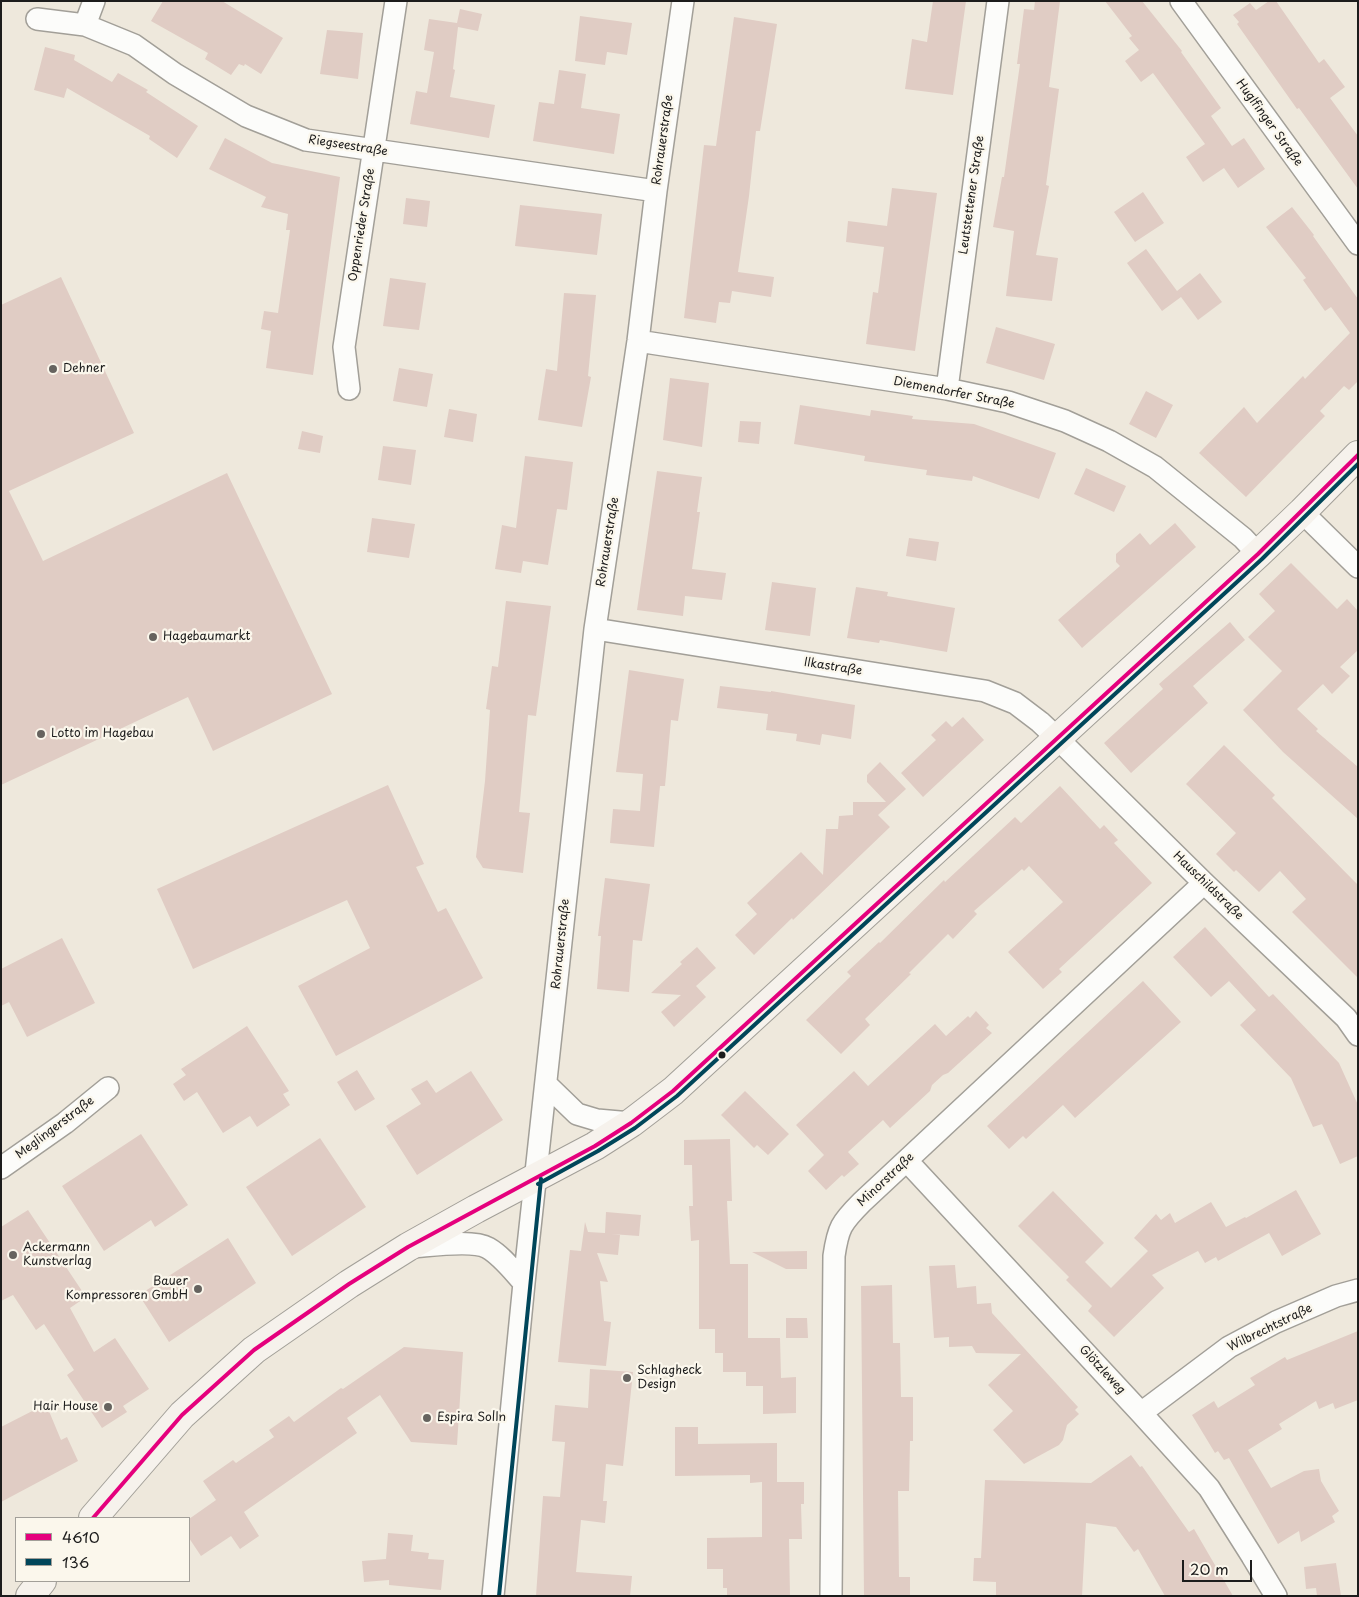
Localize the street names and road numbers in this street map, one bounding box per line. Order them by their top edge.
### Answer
street label: Huglfinger Straße [1233,77,1305,169]
street label: Rohrauerstraße [650,94,676,186]
street label: Riegseestraße [307,133,389,159]
street label: Leutstettener Straße [957,135,987,255]
street label: Oppenrieder Straße [346,167,378,283]
street label: Diemendorfer Straße [892,374,1016,412]
street label: Rohrauerstraße [594,496,622,588]
street label: Ilkastraße [803,655,863,679]
street label: Hauschildstraße [1170,849,1246,923]
street label: Rohrauerstraße [549,898,573,990]
street label: Meglingerstraße [13,1094,97,1162]
street label: Minorstraße [855,1150,917,1210]
street label: Wilbrechtstraße [1225,1301,1315,1355]
street label: Glötzleweg [1076,1343,1128,1397]

